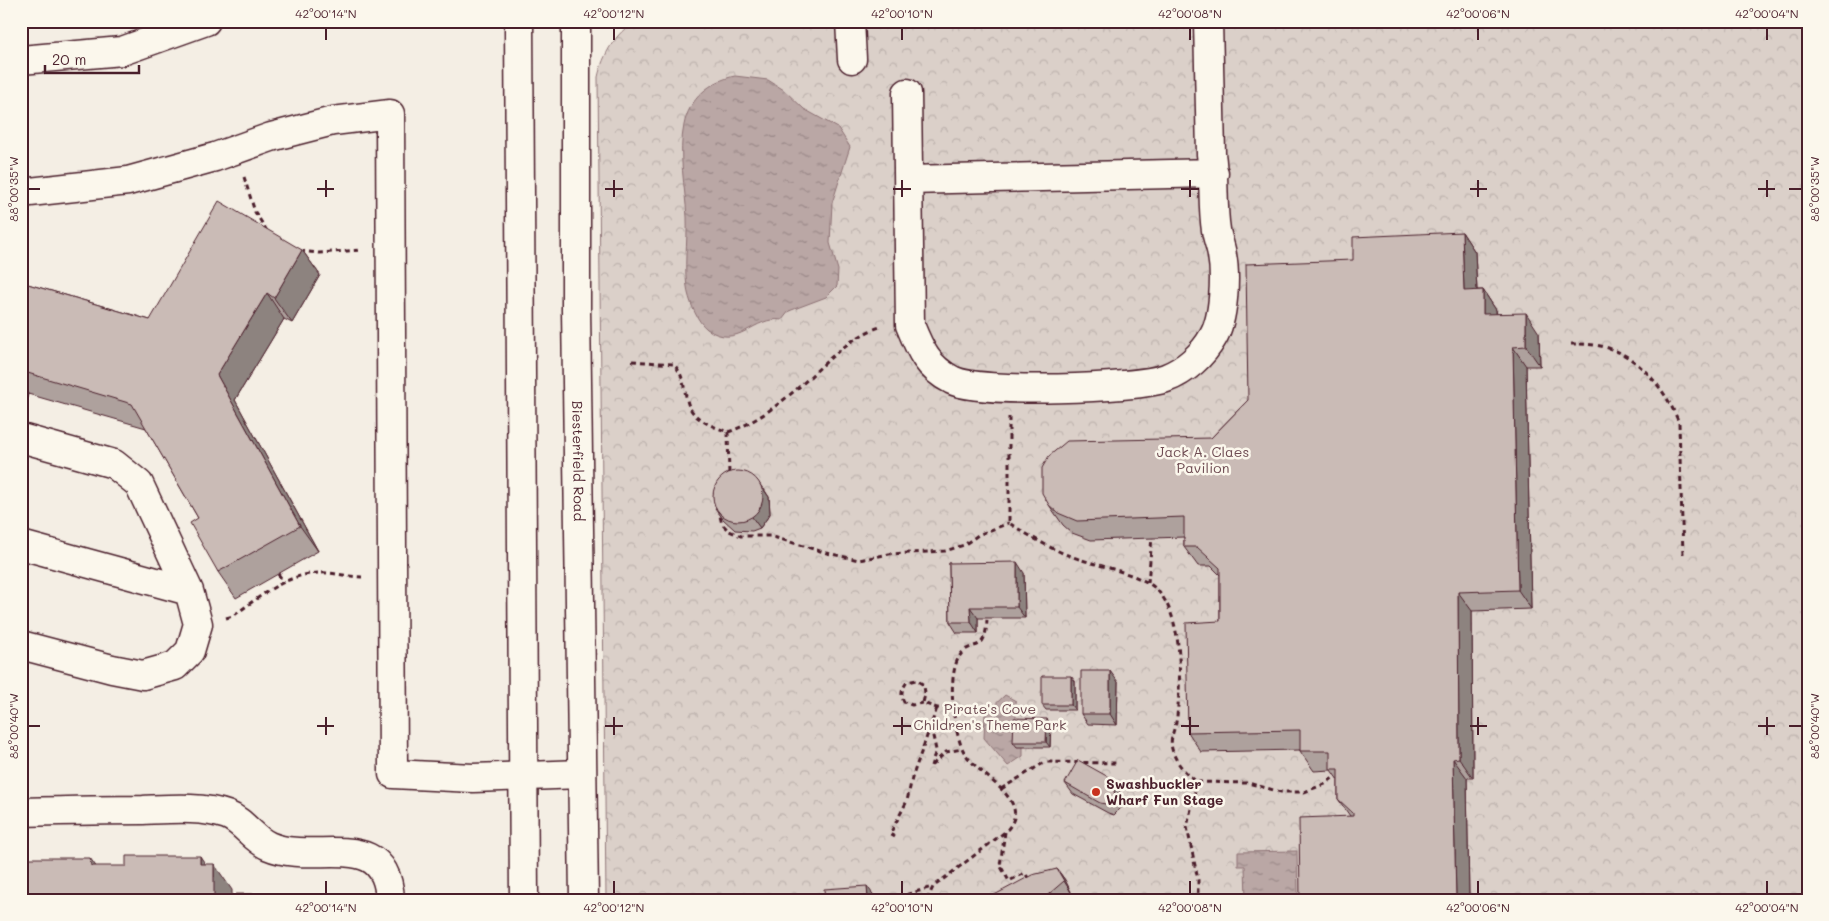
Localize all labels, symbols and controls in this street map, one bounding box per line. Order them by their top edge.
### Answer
text: 42°00'14"N [295,5,357,21]
text: 42°00'12"N [584,5,644,21]
text: 42°00'10"N [871,5,933,21]
text: 42°00'08"N [1158,5,1222,21]
text: 42°00'06"N [1446,5,1510,21]
text: 42°00'04"N [1735,5,1799,21]
scale bar [45,42,139,74]
text: 20 m [52,49,86,69]
text: 88°00'35"W [5,156,21,222]
text: 88°00'35"W [1806,156,1822,222]
street label: Biesterfield Road [568,401,589,522]
park label: Jack A. Claes Pavilion [1157,442,1249,477]
text: 88°00'40"W [5,693,21,759]
text: 88°00'40"W [1806,693,1822,759]
park label: Pirate's Cove Children's Theme Park [914,699,1066,734]
place label: Swashbuckler Wharf Fun Stage [1106,774,1223,809]
marker: Swashbuckler Wharf Fun Stage [1090,786,1102,798]
text: 42°00'14"N [295,899,357,915]
text: 42°00'12"N [584,899,644,915]
text: 42°00'10"N [871,899,933,915]
text: 42°00'08"N [1158,899,1222,915]
text: 42°00'06"N [1446,899,1510,915]
text: 42°00'04"N [1735,899,1799,915]

